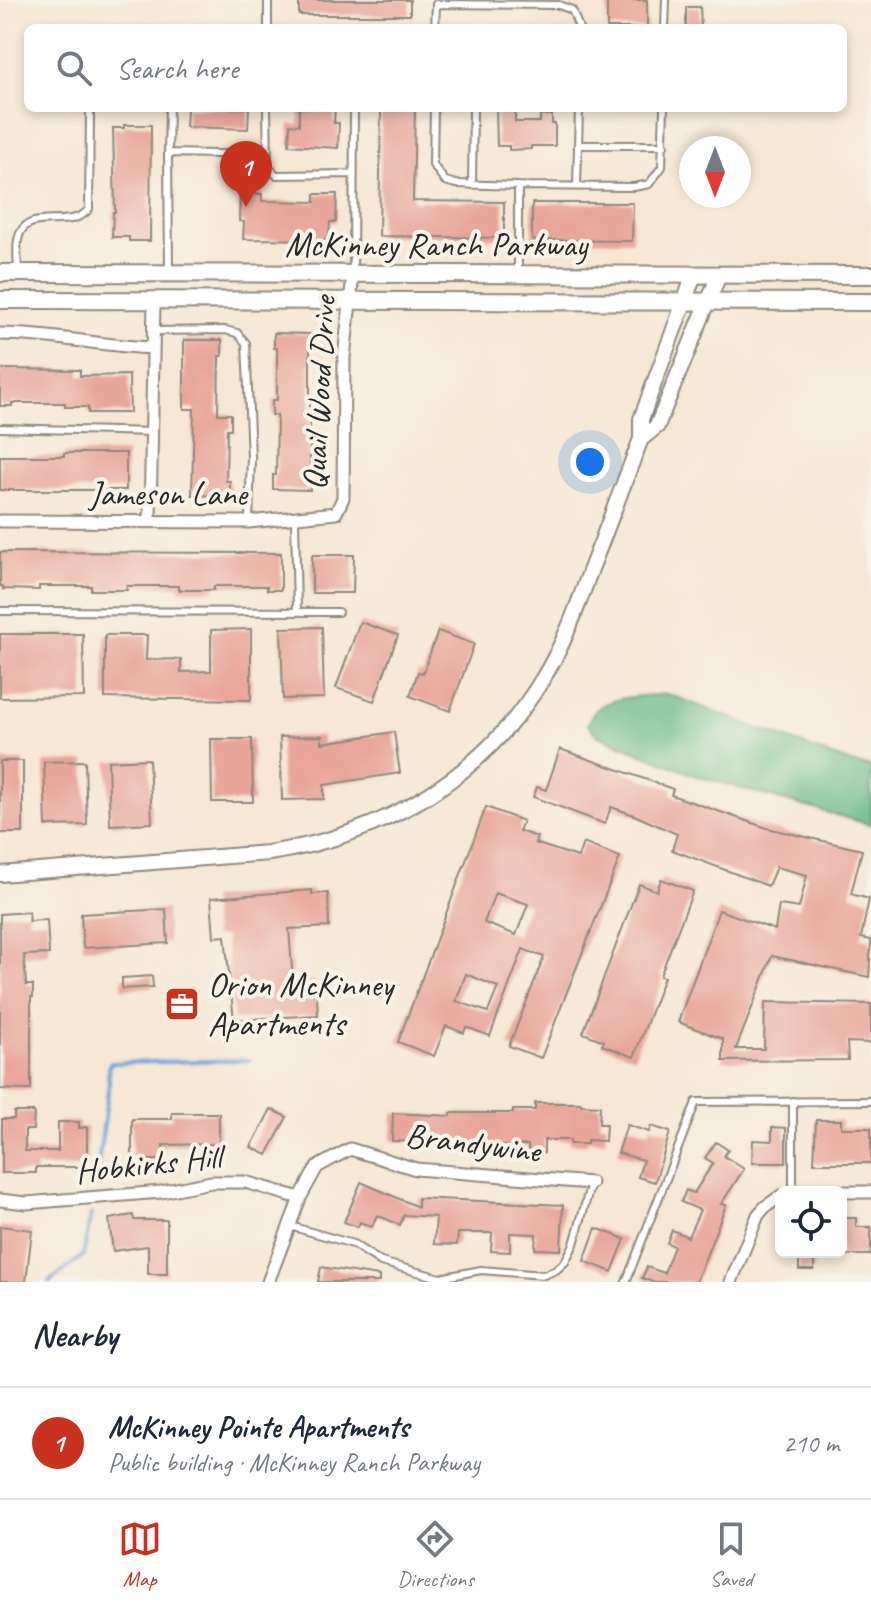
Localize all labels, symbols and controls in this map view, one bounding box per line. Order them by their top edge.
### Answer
search box [24,24,847,112]
icon: search [52,46,96,90]
text: Search here [116,49,238,87]
north arrow [679,136,751,208]
pin: 1 [220,141,272,207]
street label: McKinney Ranch Parkway [285,223,589,266]
street label: Quail Wood Drive [292,292,345,491]
your location [570,442,610,482]
street label: Jameson Lane [87,472,249,515]
place label: Orion McKinney Apartments [208,963,396,1045]
office icon: Orion McKinney Apartments [163,985,201,1023]
street label: Brandywine [403,1113,545,1172]
street label: Hobkirks Hill [73,1134,229,1193]
map controls [775,1186,847,1258]
button: locate [775,1186,847,1258]
text: Nearby [32,1313,118,1356]
text: McKinney Pointe Apartments [108,1408,409,1446]
text: 1 [52,1427,64,1460]
text: 210 m [783,1427,839,1460]
text: Public building · McKinney Ranch Parkway [108,1446,480,1479]
tab: Map [118,1517,162,1593]
tab: Directions [397,1517,474,1593]
tab: Saved [709,1517,753,1593]

